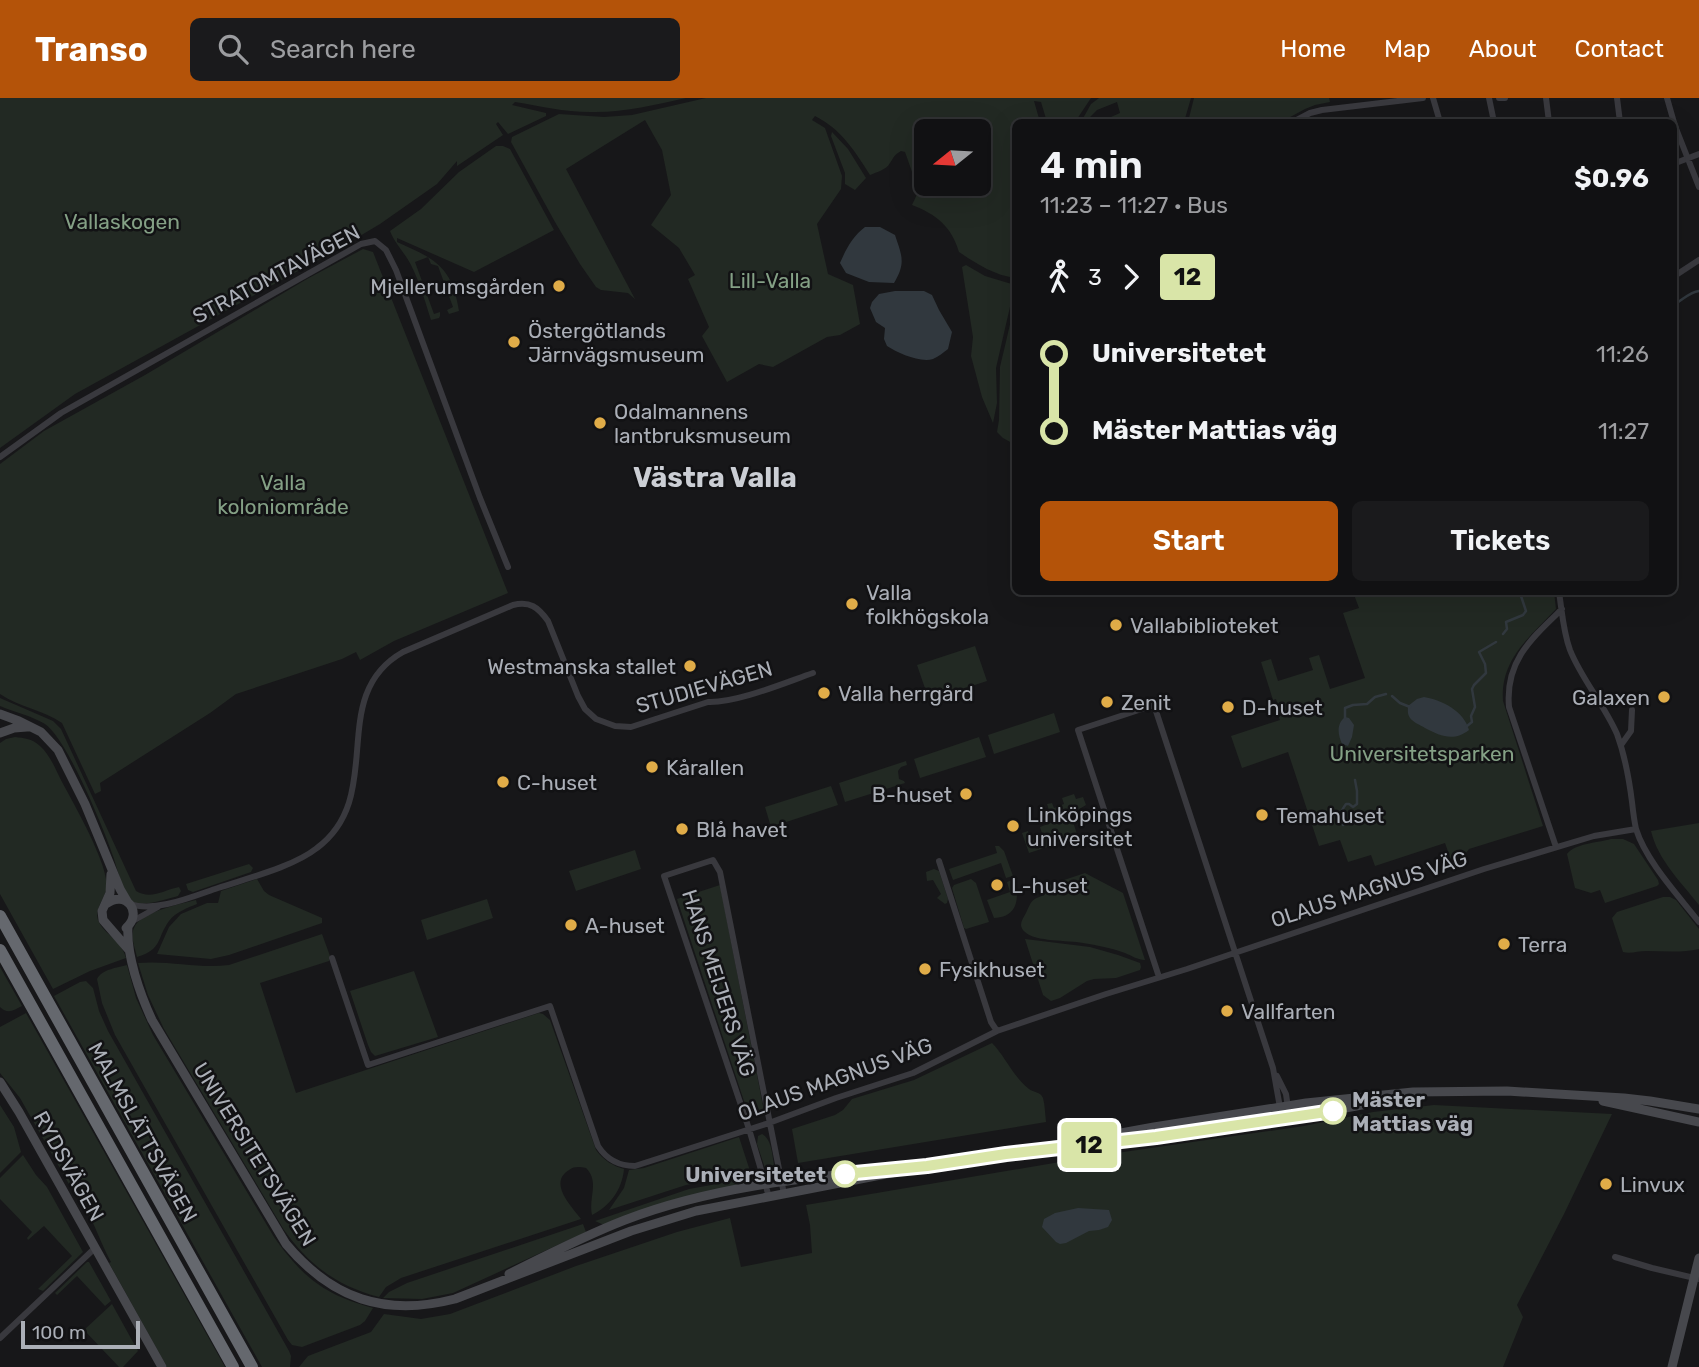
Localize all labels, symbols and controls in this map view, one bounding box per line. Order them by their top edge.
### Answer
search box [190,18,680,81]
text: Transo [35,30,148,69]
icon: search [214,30,252,68]
text: Search here [270,34,416,65]
text: Home [1280,35,1346,63]
text: Map [1384,35,1431,63]
text: About [1469,35,1537,63]
text: Contact [1575,35,1664,63]
north arrow [914,119,990,196]
map controls [914,119,991,196]
text: 4 min [1040,142,1143,188]
text: $0.96 [1574,163,1649,194]
text: 11:23 – 11:27 · Bus [1040,191,1228,219]
park label: Vallaskogen [64,209,180,234]
street label: STRATOMTAVÄGEN [188,219,364,329]
icon: walk [1040,258,1078,296]
icon: forward [1112,258,1150,296]
text: 3 [1088,263,1102,291]
text: 12 [1174,263,1201,291]
park label: Lill-Valla [729,268,811,293]
place label: Mjellerumsgården [370,274,545,299]
marker: Mjellerumsgården [551,278,567,294]
place label: Östergötlands Järnvägsmuseum [528,318,704,367]
marker: Östergötlands Järnvägsmuseum [506,334,522,350]
text: Universitetet [1092,338,1266,369]
text: 11:26 [1596,340,1649,368]
place label: Odalmannens lantbruksmuseum [614,399,791,448]
marker: Odalmannens lantbruksmuseum [592,415,608,431]
text: Mäster Mattias väg [1092,415,1337,446]
text: 11:27 [1598,417,1649,445]
district label: Västra Valla [633,461,797,494]
park label: Valla koloniområde [217,470,349,519]
button: Start [1040,501,1338,581]
button: Tickets [1352,501,1649,581]
place label: Valla folkhögskola [866,580,989,629]
marker: Valla folkhögskola [844,596,860,612]
place label: Vallabiblioteket [1130,613,1278,638]
marker: Vallabiblioteket [1108,617,1124,633]
place label: Westmanska stallet [487,654,676,679]
street label: STUDIEVÄGEN [633,656,775,718]
marker: Westmanska stallet [682,658,698,674]
place label: Valla herrgård [838,681,974,706]
marker: Valla herrgård [816,685,832,701]
place label: Galaxen [1572,685,1650,710]
marker: Galaxen [1656,689,1672,705]
place label: Zenit [1121,690,1171,715]
marker: Zenit [1099,694,1115,710]
place label: D-huset [1242,695,1323,720]
marker: D-huset [1220,699,1236,715]
park label: Universitetsparken [1329,741,1515,766]
place label: Kårallen [666,755,744,780]
marker: Kårallen [644,759,660,775]
place label: C-huset [517,770,597,795]
marker: C-huset [495,774,511,790]
place label: B-huset [872,782,952,807]
marker: B-huset [958,786,974,802]
place label: Linköpings universitet [1027,802,1133,851]
place label: Temahuset [1276,803,1384,828]
marker: Temahuset [1254,807,1270,823]
place label: Blå havet [696,817,787,842]
marker: Linköpings universitet [1005,818,1021,834]
marker: Blå havet [674,821,690,837]
street label: OLAUS MAGNUS VÄG [1268,845,1470,933]
place label: L-huset [1011,873,1088,898]
marker: L-huset [989,877,1005,893]
street label: HANS MEIJERS VÄG [677,886,761,1080]
place label: A-huset [585,913,665,938]
marker: A-huset [563,917,579,933]
place label: Terra [1518,932,1567,957]
marker: Terra [1496,936,1512,952]
place label: Fysikhuset [939,957,1045,982]
marker: Fysikhuset [917,961,933,977]
place label: Vallfarten [1241,999,1336,1024]
marker: Vallfarten [1219,1003,1235,1019]
street label: OLAUS MAGNUS VÄG [734,1032,936,1126]
street label: MALMSLÄTTSVÄGEN [83,1038,203,1226]
street label: UNIVERSITETSVÄGEN [188,1058,322,1250]
place label: Mäster Mattias väg [1352,1087,1473,1136]
marker: Mäster Mattias väg [1320,1098,1346,1124]
street label: RYDSVÄGEN [28,1107,110,1225]
line badge: 12 [1058,1122,1120,1168]
text: 12 [1075,1131,1103,1159]
marker: Universitetet [832,1161,858,1187]
place label: Universitetet [685,1162,826,1187]
place label: Linvux [1620,1172,1685,1197]
marker: Linvux [1598,1176,1614,1192]
scale bar [21,1318,140,1350]
text: 100 m [32,1321,86,1344]

